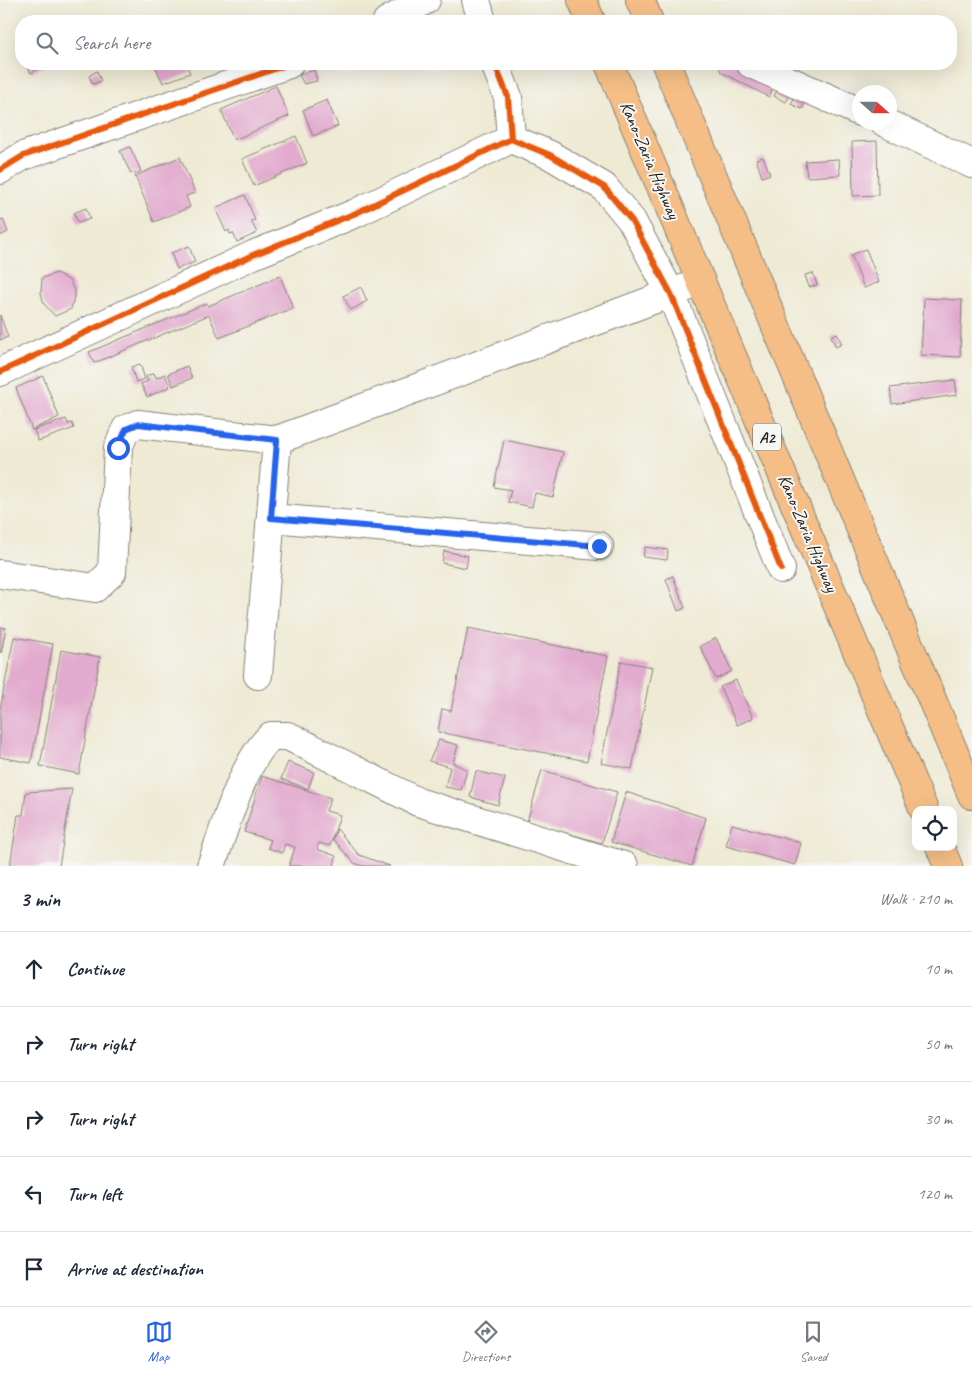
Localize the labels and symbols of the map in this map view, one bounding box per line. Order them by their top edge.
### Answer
north arrow [852,85,897,130]
street label: Kano-Zaria Highway [615,98,685,224]
road number: A2 [753,424,781,451]
route start [107,437,130,460]
street label: Kano-Zaria Highway [773,471,843,597]
route end [588,535,611,558]

